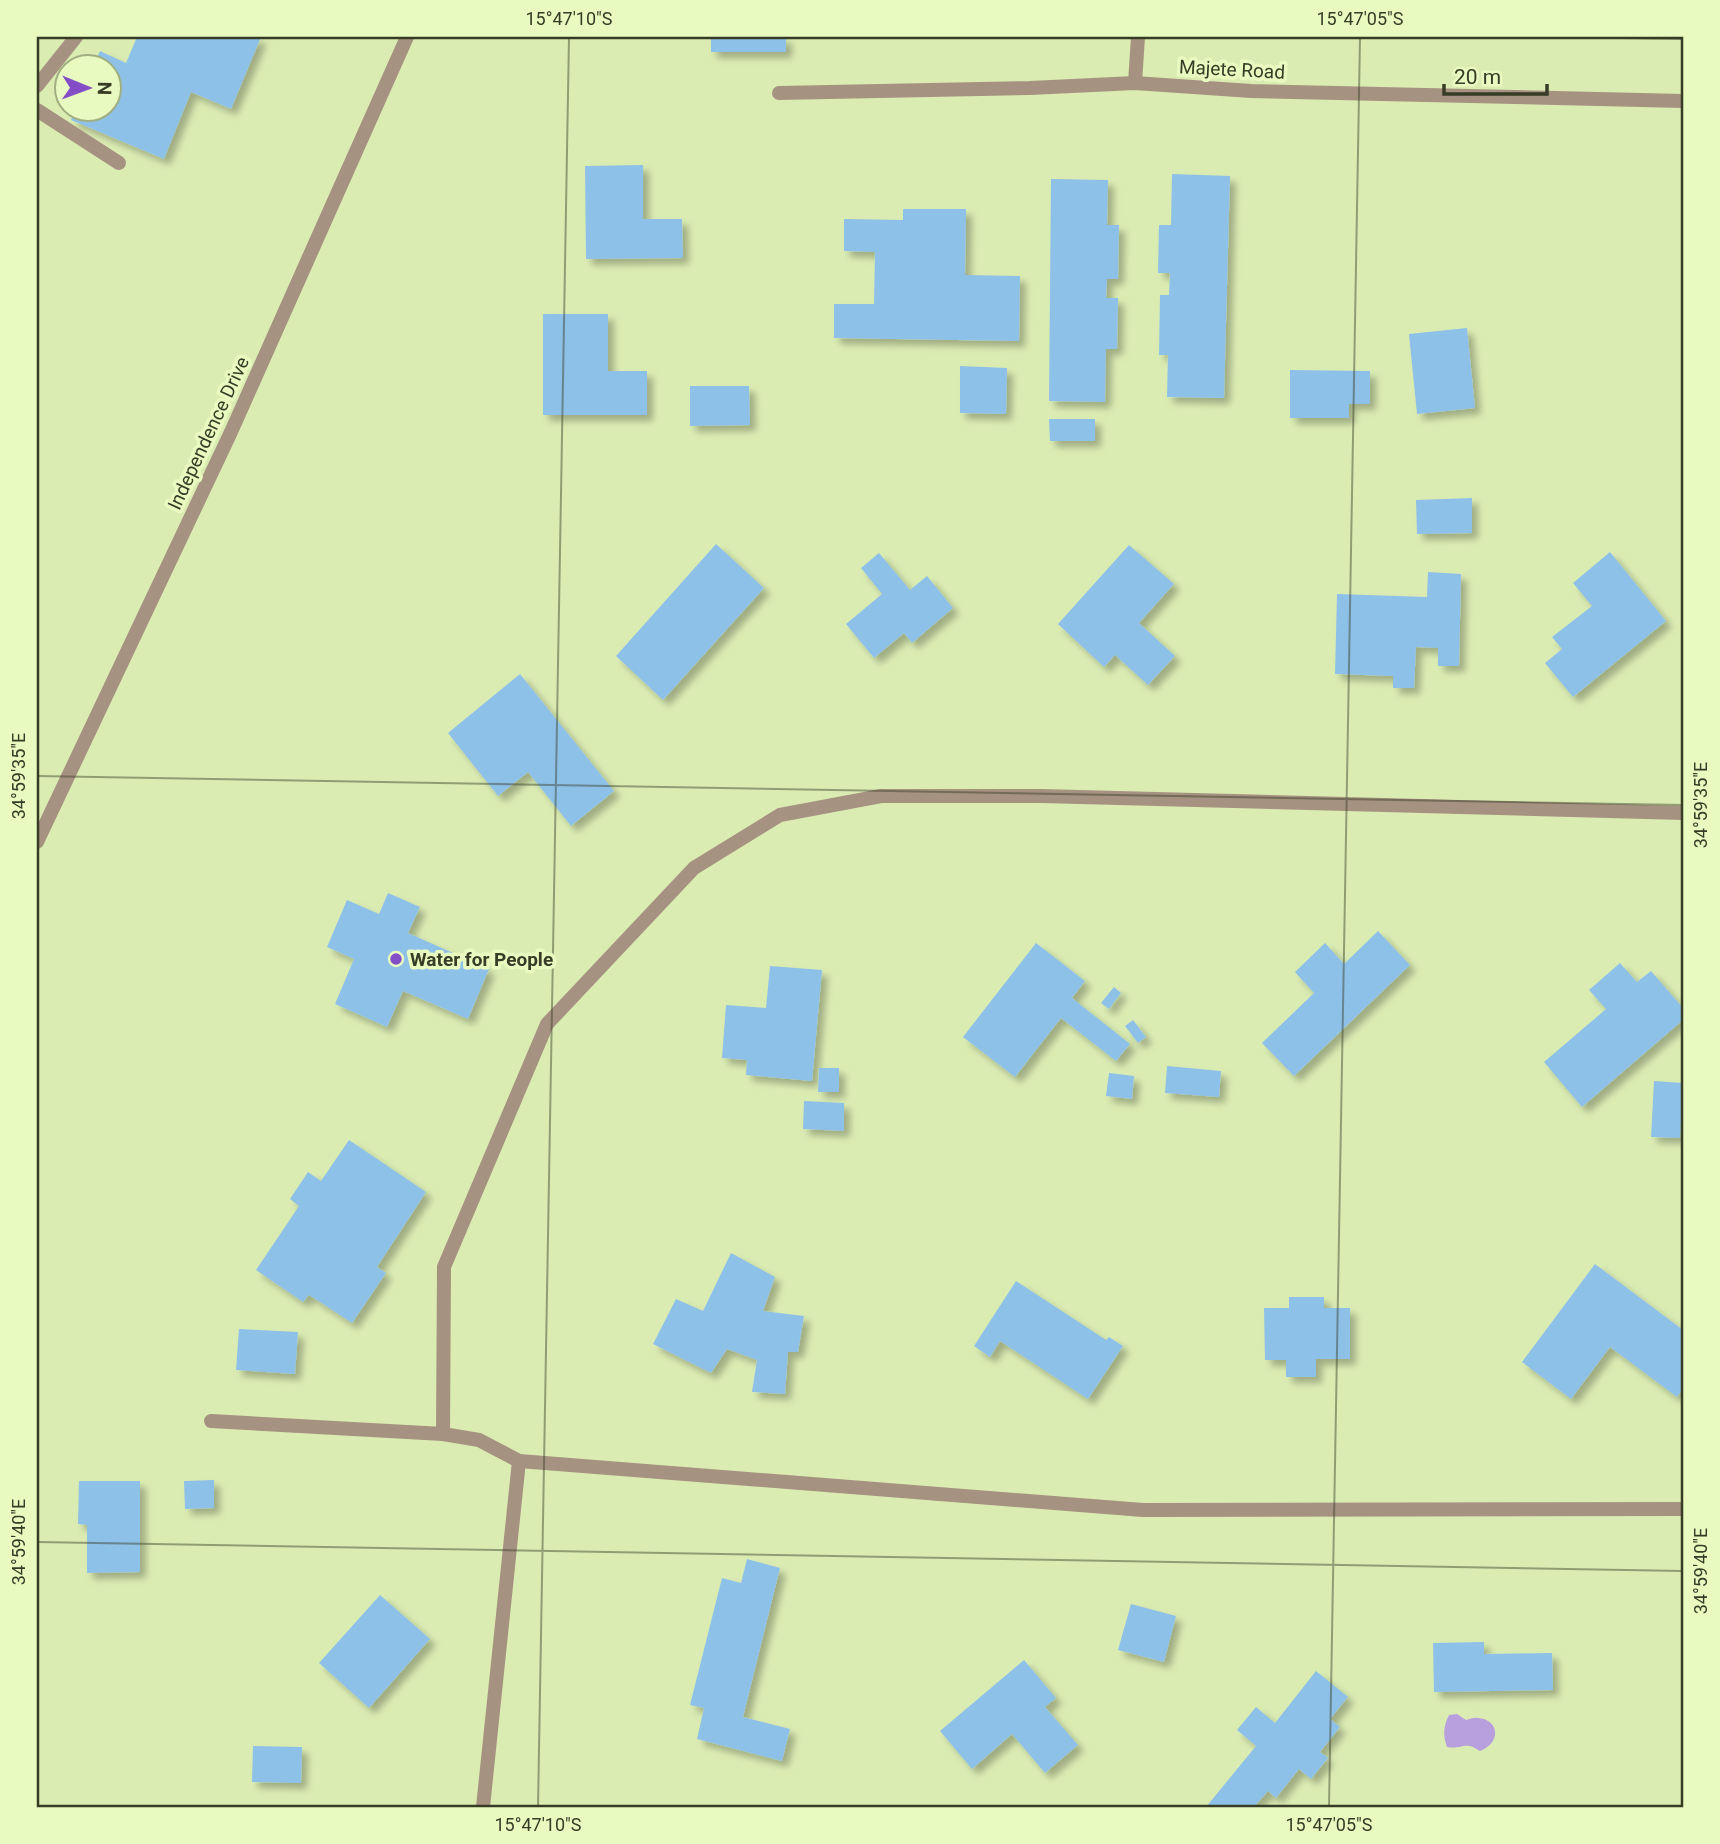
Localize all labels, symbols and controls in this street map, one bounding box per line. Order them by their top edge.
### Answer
text: 15°47'10"S [525,8,613,29]
text: 15°47'05"S [1316,8,1404,29]
north arrow [52,52,122,122]
scale bar [1444,52,1547,96]
street label: Majete Road [1178,55,1286,84]
text: 20 m [1454,65,1501,89]
text: N [93,81,116,95]
street label: Independence Drive [163,353,254,513]
text: 34°59'35"E [8,733,29,819]
text: 34°59'35"E [1690,762,1711,848]
place label: Water for People [410,948,553,971]
marker: Water for People [388,951,404,967]
text: 34°59'40"E [8,1499,29,1585]
text: 34°59'40"E [1690,1528,1711,1614]
text: 15°47'10"S [494,1814,582,1835]
text: 15°47'05"S [1285,1814,1373,1835]

